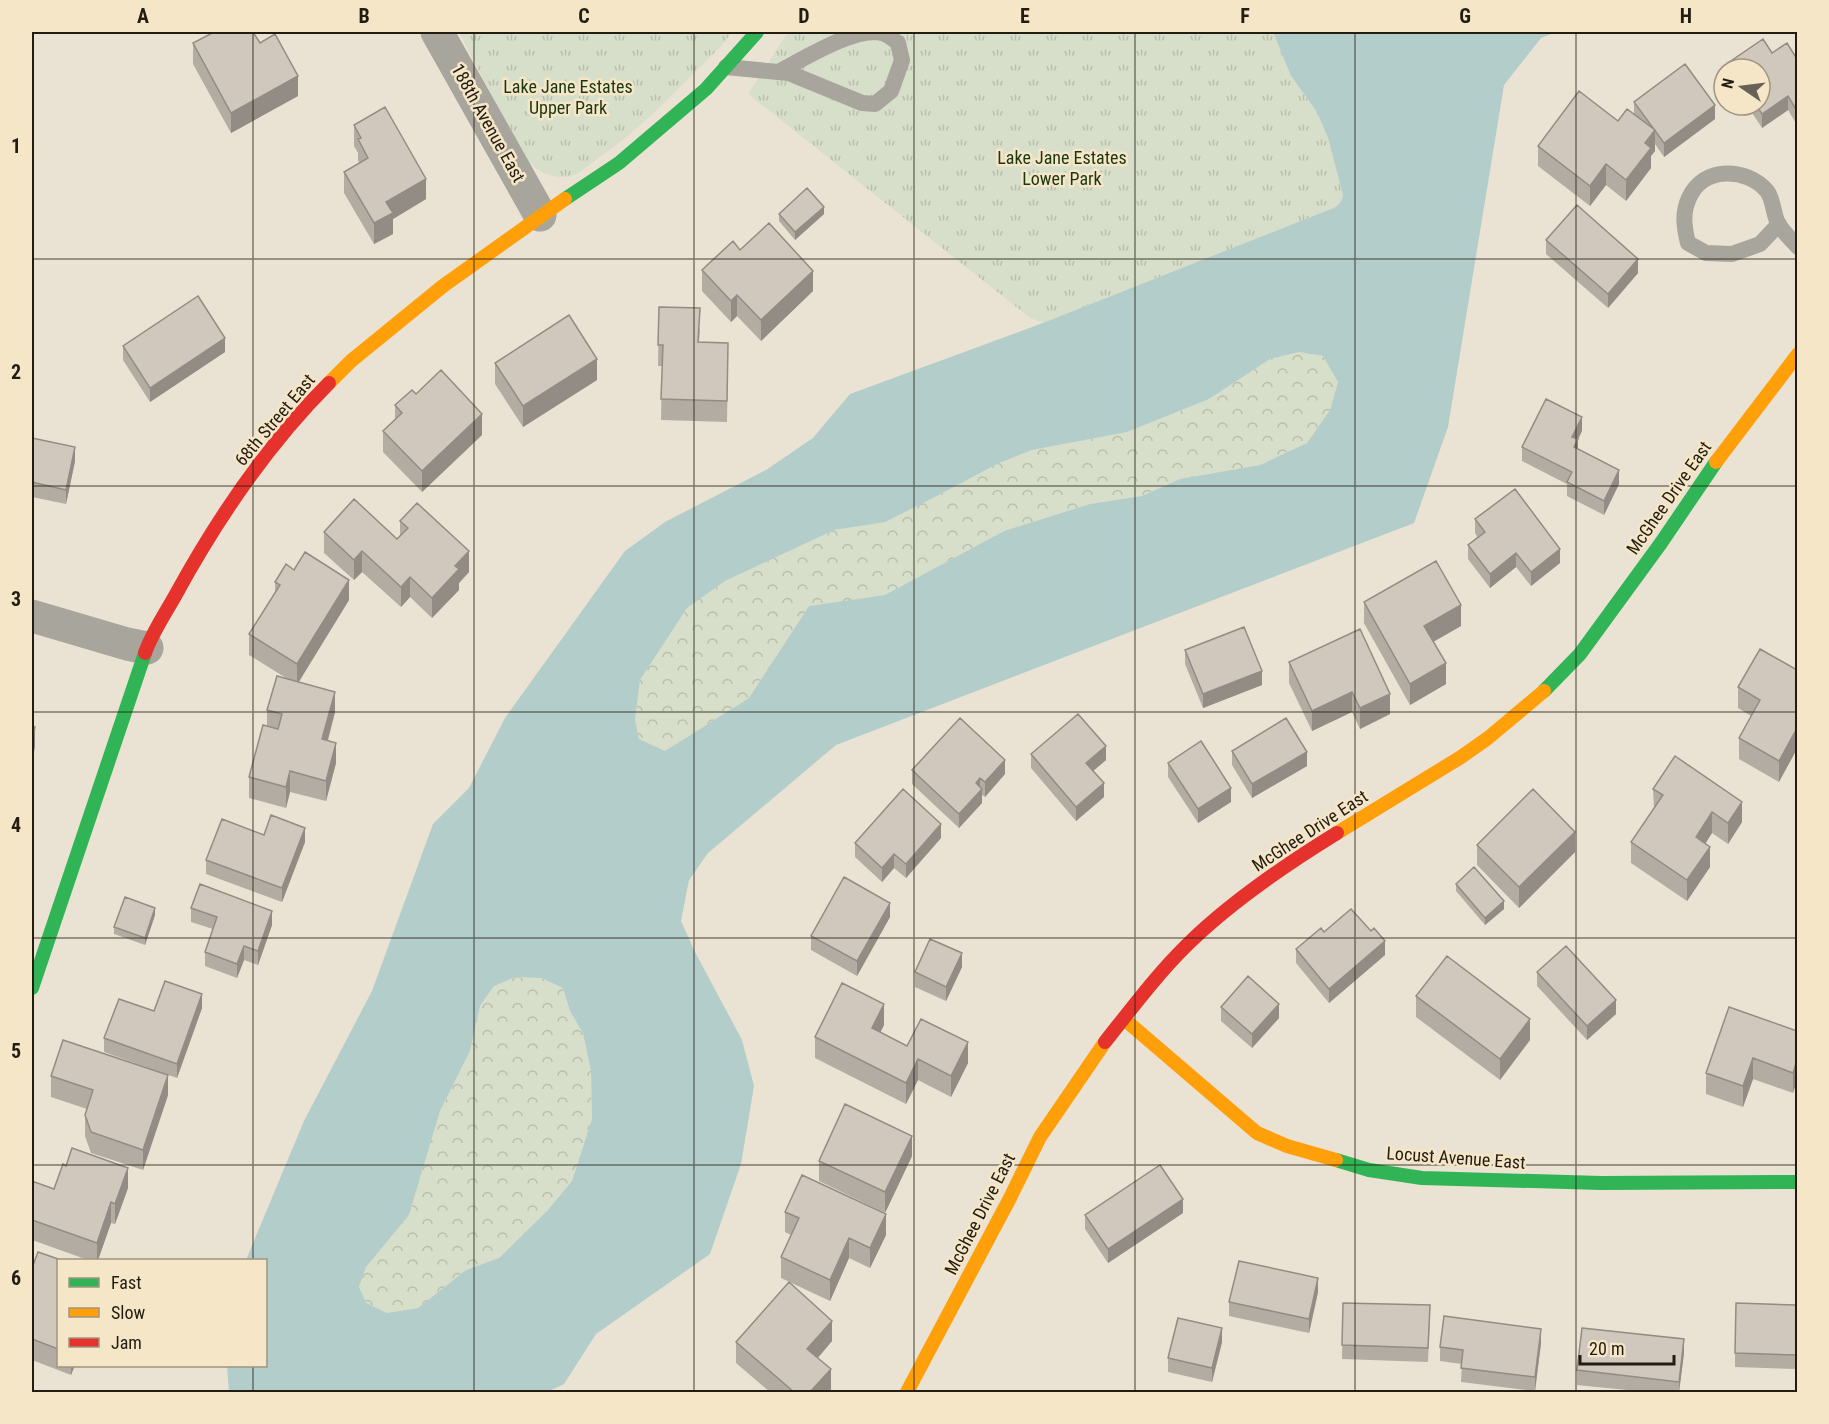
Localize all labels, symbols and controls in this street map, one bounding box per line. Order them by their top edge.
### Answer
text: A [137,4,149,28]
text: B [358,4,370,28]
text: C [578,4,590,28]
text: D [798,4,810,28]
text: E [1020,4,1030,28]
text: F [1240,4,1250,28]
text: G [1459,4,1471,28]
text: H [1680,4,1692,28]
north arrow [1712,57,1772,117]
street label: 188th Avenue East [447,60,530,186]
park label: Lake Jane Estates Upper Park [503,76,633,118]
text: N [1718,76,1738,91]
text: 1 [11,134,21,158]
park label: Lake Jane Estates Lower Park [997,147,1127,189]
text: 2 [11,360,21,384]
street label: 68th Street East [230,370,319,470]
street label: McGhee Drive East [1622,437,1715,558]
text: 3 [11,587,21,611]
street label: McGhee Drive East [1248,785,1371,876]
text: 4 [11,813,21,837]
text: 5 [11,1039,21,1063]
street label: Locust Avenue East [1386,1142,1526,1173]
street label: McGhee Drive East [940,1150,1019,1278]
legend [57,1259,267,1367]
text: 6 [11,1266,21,1290]
text: Fast [111,1272,142,1293]
text: Slow [111,1302,146,1323]
scale bar [1580,1328,1674,1366]
text: Jam [111,1332,142,1353]
text: 20 m [1589,1338,1624,1359]

